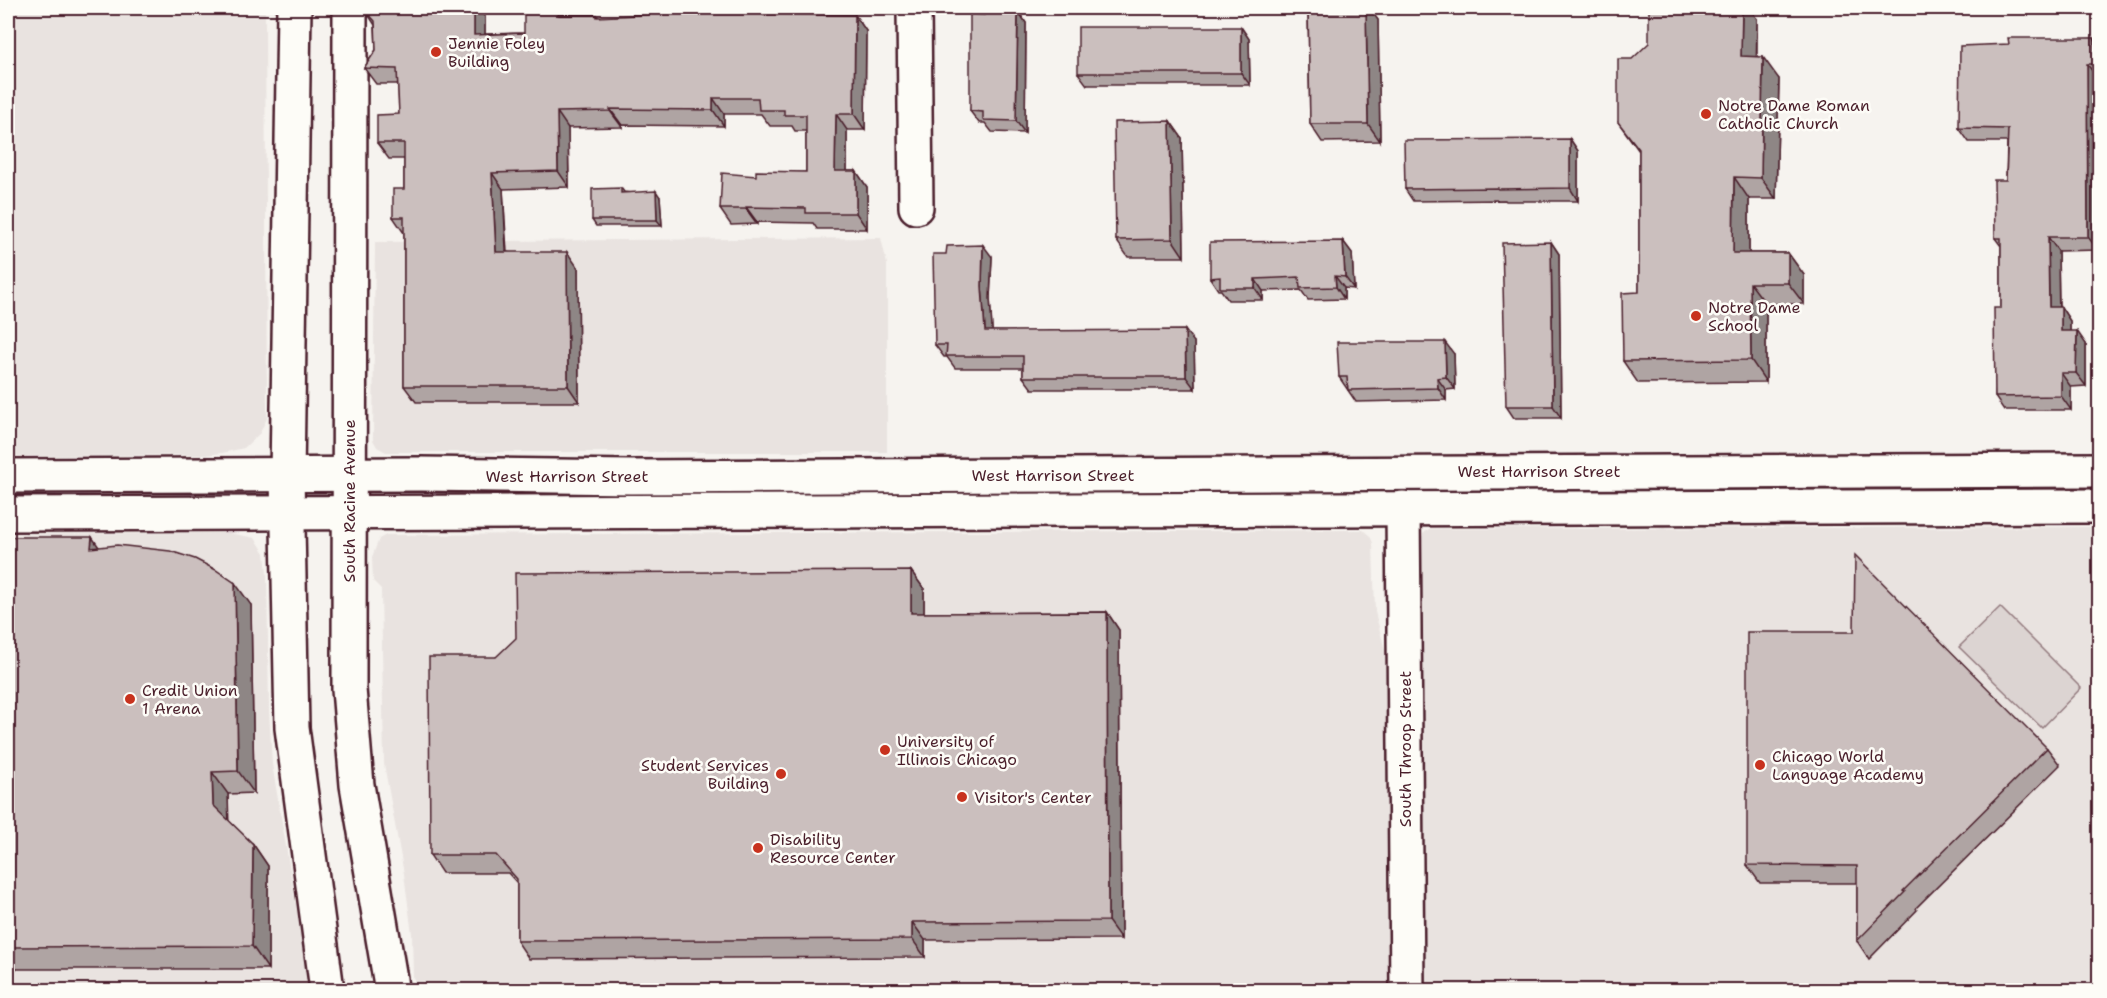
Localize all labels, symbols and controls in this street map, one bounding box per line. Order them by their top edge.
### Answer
place label: Jennie Foley Building [448,33,545,72]
marker: Jennie Foley Building [429,45,443,59]
place label: Notre Dame Roman Catholic Church [1718,95,1870,134]
marker: Notre Dame Roman Catholic Church [1699,107,1713,121]
place label: Notre Dame School [1708,297,1801,336]
marker: Notre Dame School [1689,309,1703,323]
street label: South Racine Avenue [339,420,360,582]
street label: West Harrison Street [1458,461,1620,482]
street label: West Harrison Street [972,465,1134,486]
street label: West Harrison Street [486,466,648,487]
street label: South Throop Street [1395,671,1416,827]
place label: Credit Union 1 Arena [142,680,238,719]
marker: Credit Union 1 Arena [123,692,137,706]
place label: University of Illinois Chicago [897,731,1017,770]
marker: University of Illinois Chicago [878,743,892,757]
place label: Chicago World Language Academy [1772,746,1924,785]
place label: Student Services Building [641,755,769,794]
marker: Chicago World Language Academy [1753,758,1767,772]
marker: Student Services Building [774,767,788,781]
place label: Visitor's Center [974,787,1092,808]
marker: Visitor's Center [955,790,969,804]
place label: Disability Resource Center [770,829,896,868]
marker: Disability Resource Center [751,841,765,855]

